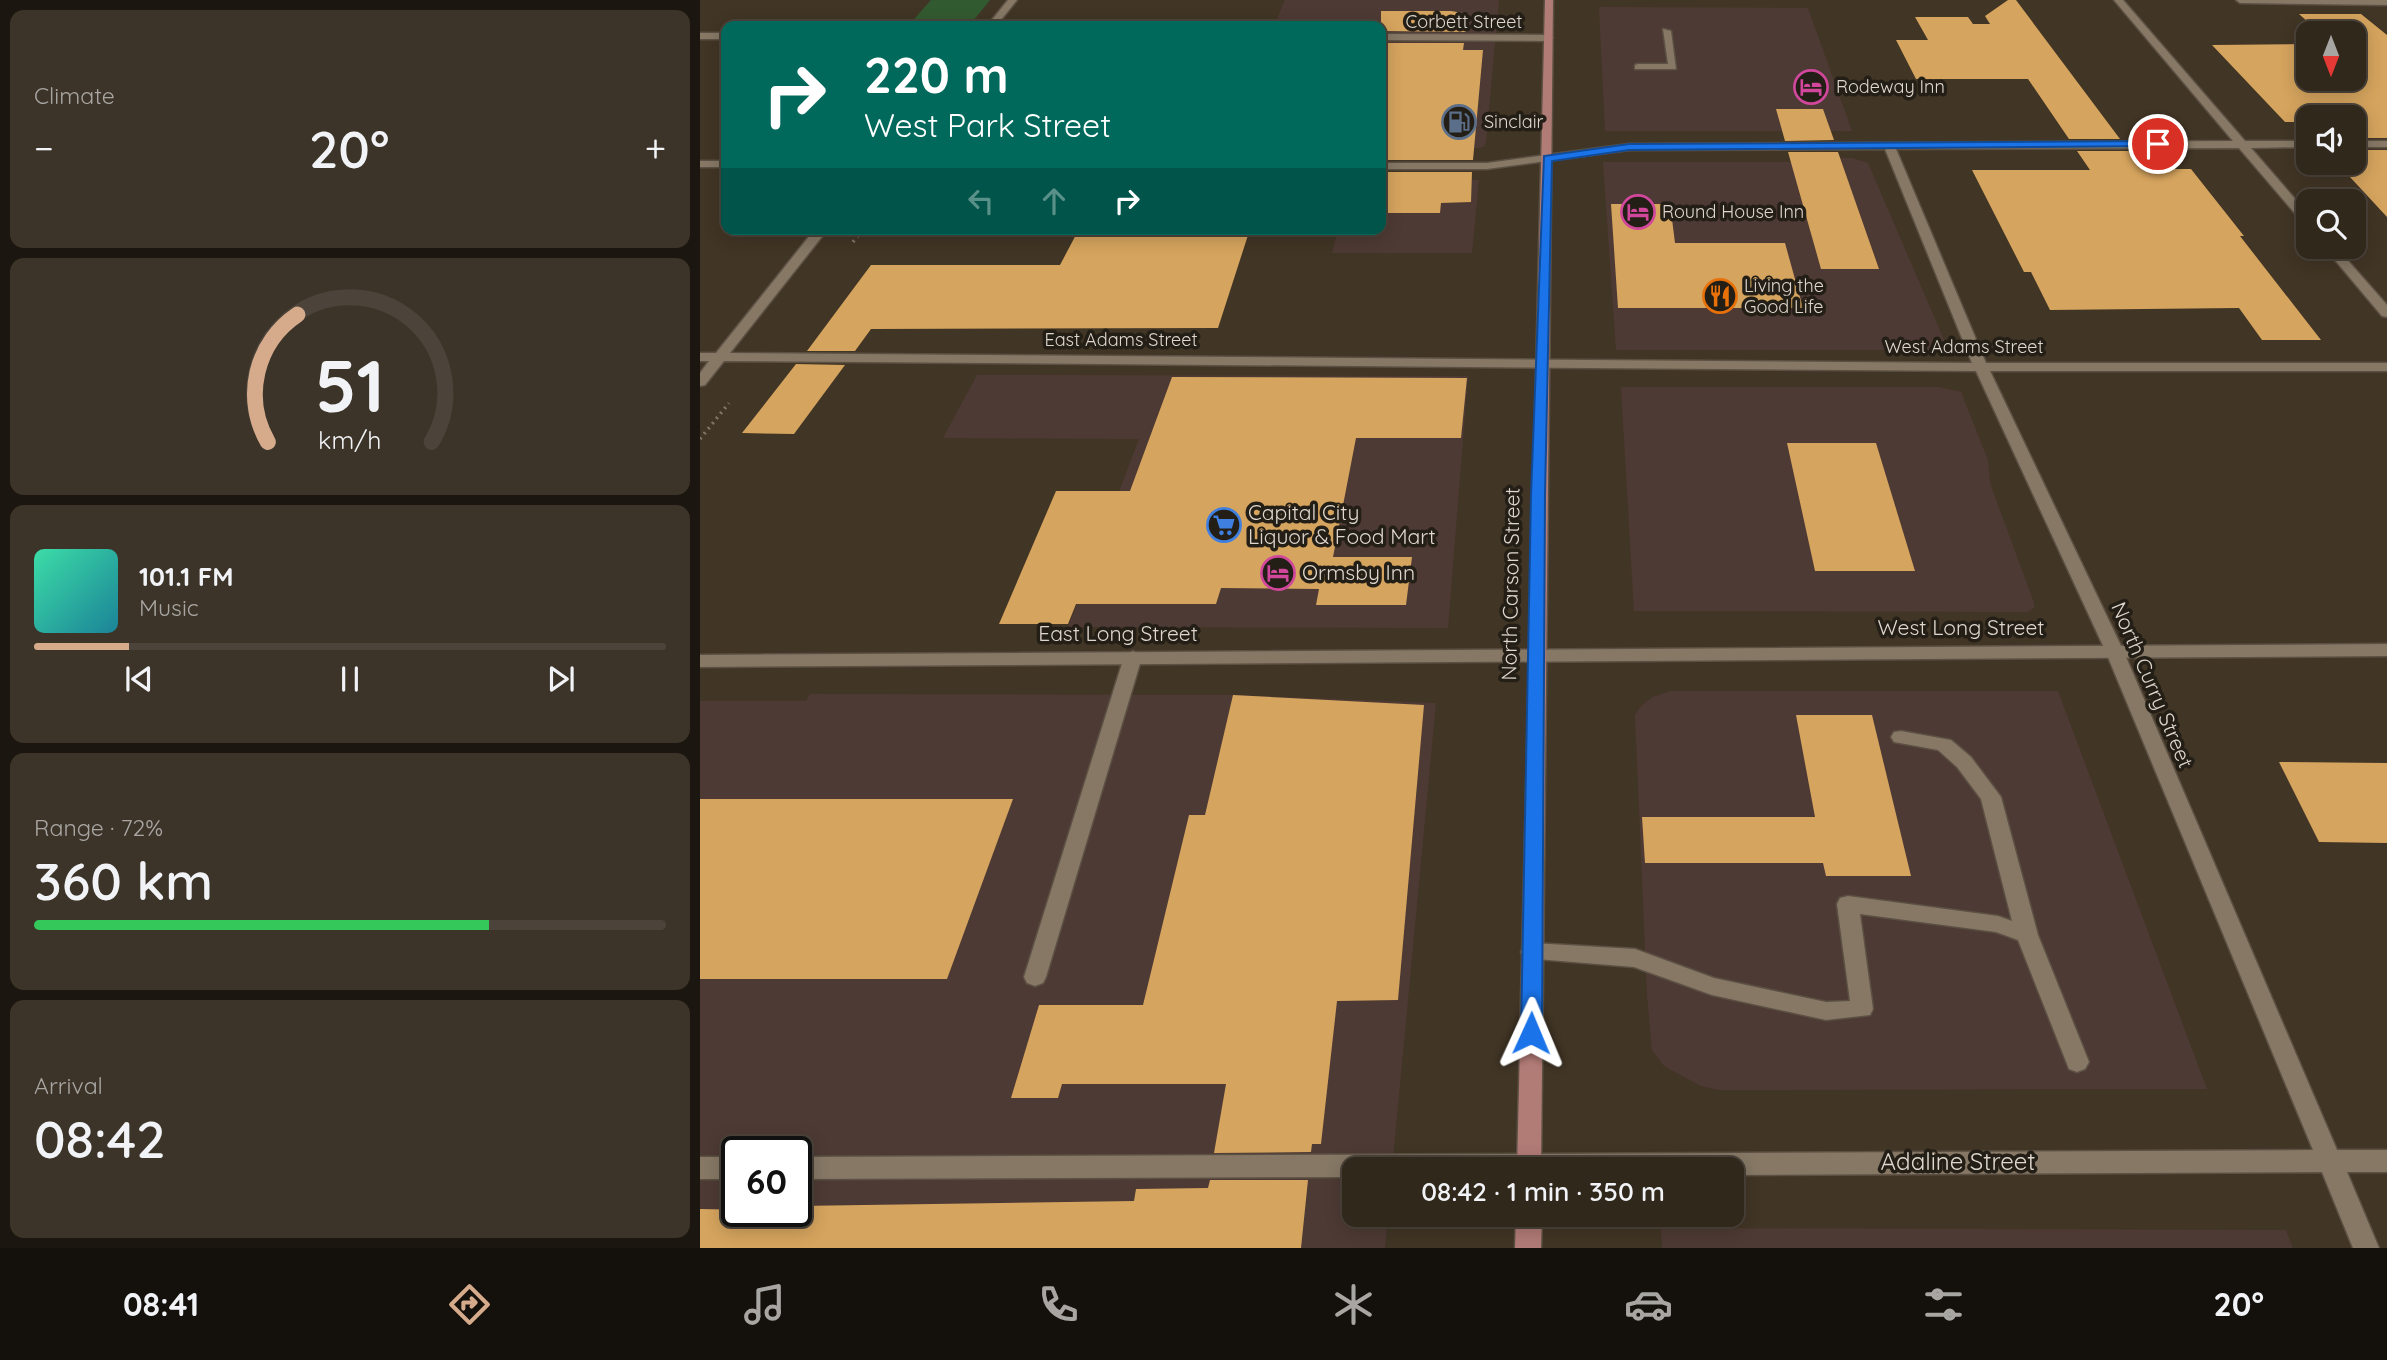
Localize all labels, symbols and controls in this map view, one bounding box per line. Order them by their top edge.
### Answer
street label: Corbett Street [1406,10,1522,33]
north arrow [2296,21,2366,91]
map controls [2296,21,2366,259]
text: 220 m [864,44,1009,105]
icon: right [749,49,840,140]
hotel icon: Rodeway Inn [1792,68,1830,106]
place label: Rodeway Inn [1836,75,1945,98]
text: Climate [34,81,115,110]
fuel station icon: Sinclair [1440,103,1478,141]
text: West Park Street [864,105,1111,145]
button: sound [2296,105,2366,175]
place label: Sinclair [1484,110,1544,133]
pin [2128,114,2188,174]
text: 20° [309,116,389,181]
text: − [34,124,54,172]
text: + [645,124,666,172]
icon: arrive [2139,125,2177,163]
icon: left [962,182,1000,220]
icon: ahead [1035,182,1073,220]
icon: right [1108,182,1146,220]
button: search [2296,189,2366,259]
hotel icon: Round House Inn [1619,193,1657,231]
place label: Round House Inn [1662,200,1804,223]
place label: Living the Good Life [1744,274,1824,318]
restaurant icon: Living the Good Life [1701,277,1739,315]
street label: East Adams Street [1044,328,1198,351]
street label: West Adams Street [1884,335,2044,358]
text: 51 [315,340,385,431]
text: km/h [318,424,382,455]
street label: North Carson Street [1495,487,1525,681]
place label: Capital City Liquor & Food Mart [1248,499,1436,549]
supermarket icon: Capital City Liquor & Food Mart [1205,506,1243,544]
hotel icon: Ormsby Inn [1259,554,1297,592]
place label: Ormsby Inn [1302,559,1415,585]
text: 101.1 FM [139,560,234,593]
text: Music [139,593,199,622]
street label: North Curry Street [2106,598,2200,771]
street label: West Long Street [1878,614,2044,640]
street label: East Long Street [1038,620,1198,646]
icon: previous [120,660,158,698]
icon: pause [331,660,369,698]
icon: next [542,660,580,698]
text: Range · 72% [34,813,163,842]
text: 360 km [34,848,213,913]
position arrow [1494,996,1568,1070]
text: Arrival [34,1071,103,1100]
text: 08:42 [34,1106,166,1171]
speed limit sign: 60 [721,1136,812,1227]
street label: Adaline Street [1881,1146,2035,1176]
text: 08:42 · 1 min · 350 m [1421,1175,1665,1208]
icon: directions [445,1280,494,1329]
icon: music [740,1280,789,1329]
icon: phone [1034,1280,1083,1329]
icon: climate [1329,1280,1378,1329]
icon: car [1624,1280,1673,1329]
icon: filters [1919,1280,1968,1329]
text: 08:41 [123,1284,199,1324]
text: 20° [2214,1284,2264,1324]

